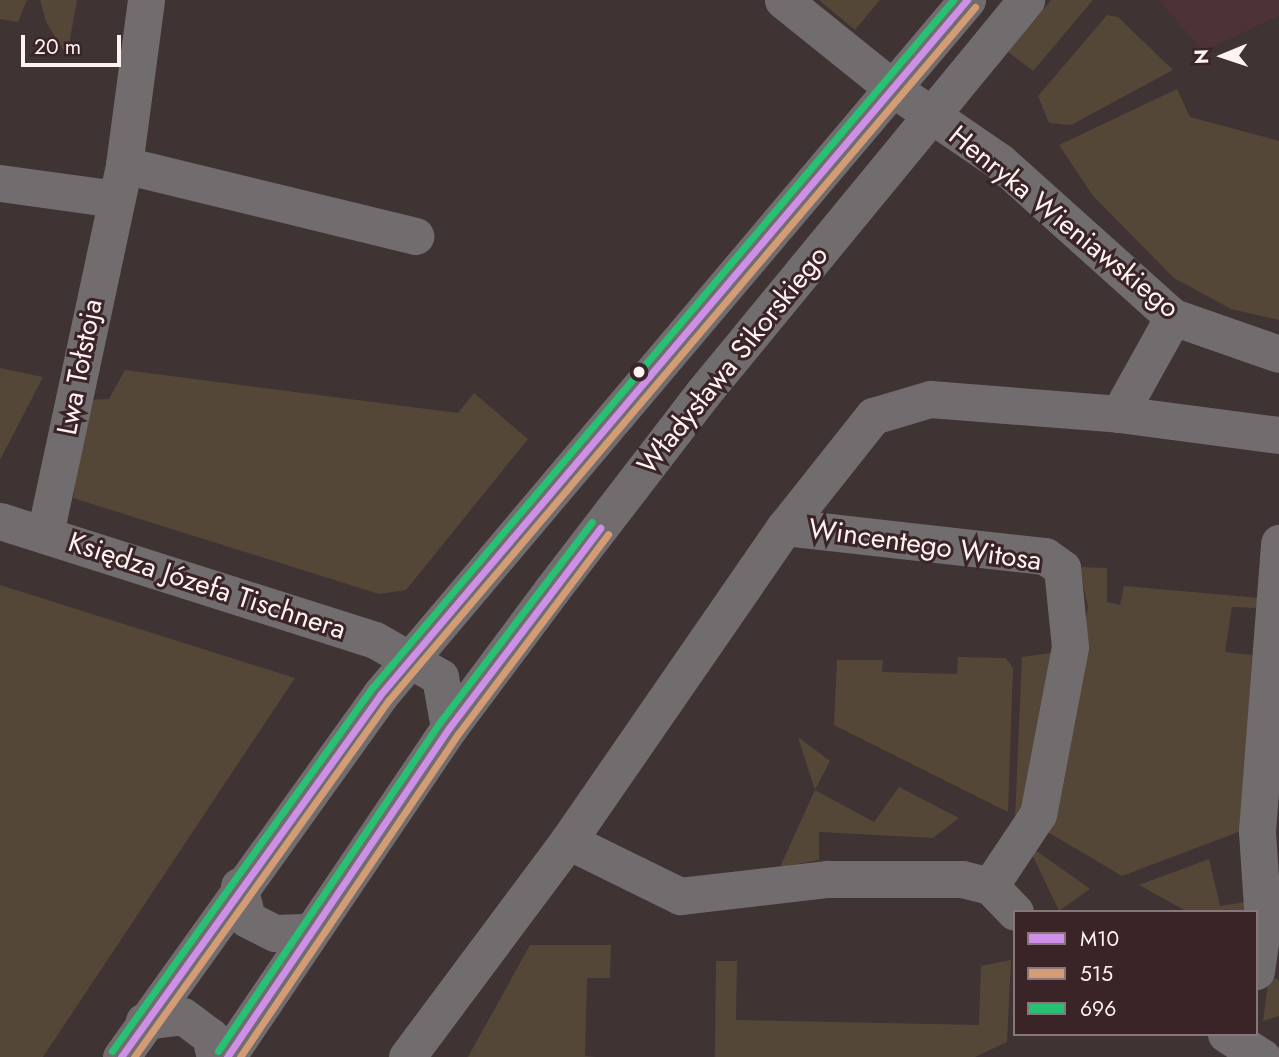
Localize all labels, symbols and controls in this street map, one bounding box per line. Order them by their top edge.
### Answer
scale bar [24,21,124,65]
north arrow [1188,21,1258,91]
text: 20 m [34,32,81,62]
text: N [1188,49,1215,65]
street label: Henryka Wieniawskiego [942,119,1186,325]
street label: Władysława Sikorskiego [631,239,835,481]
street label: Lwa Tołstoja [50,296,110,438]
unlabelled marker [632,365,646,379]
street label: Wincentego Witosa [806,512,1044,578]
street label: Księdza Józefa Tischnera [64,525,350,647]
legend [1013,910,1258,1036]
text: M10 [1080,924,1119,954]
text: 515 [1080,959,1113,989]
text: 696 [1080,994,1116,1024]

